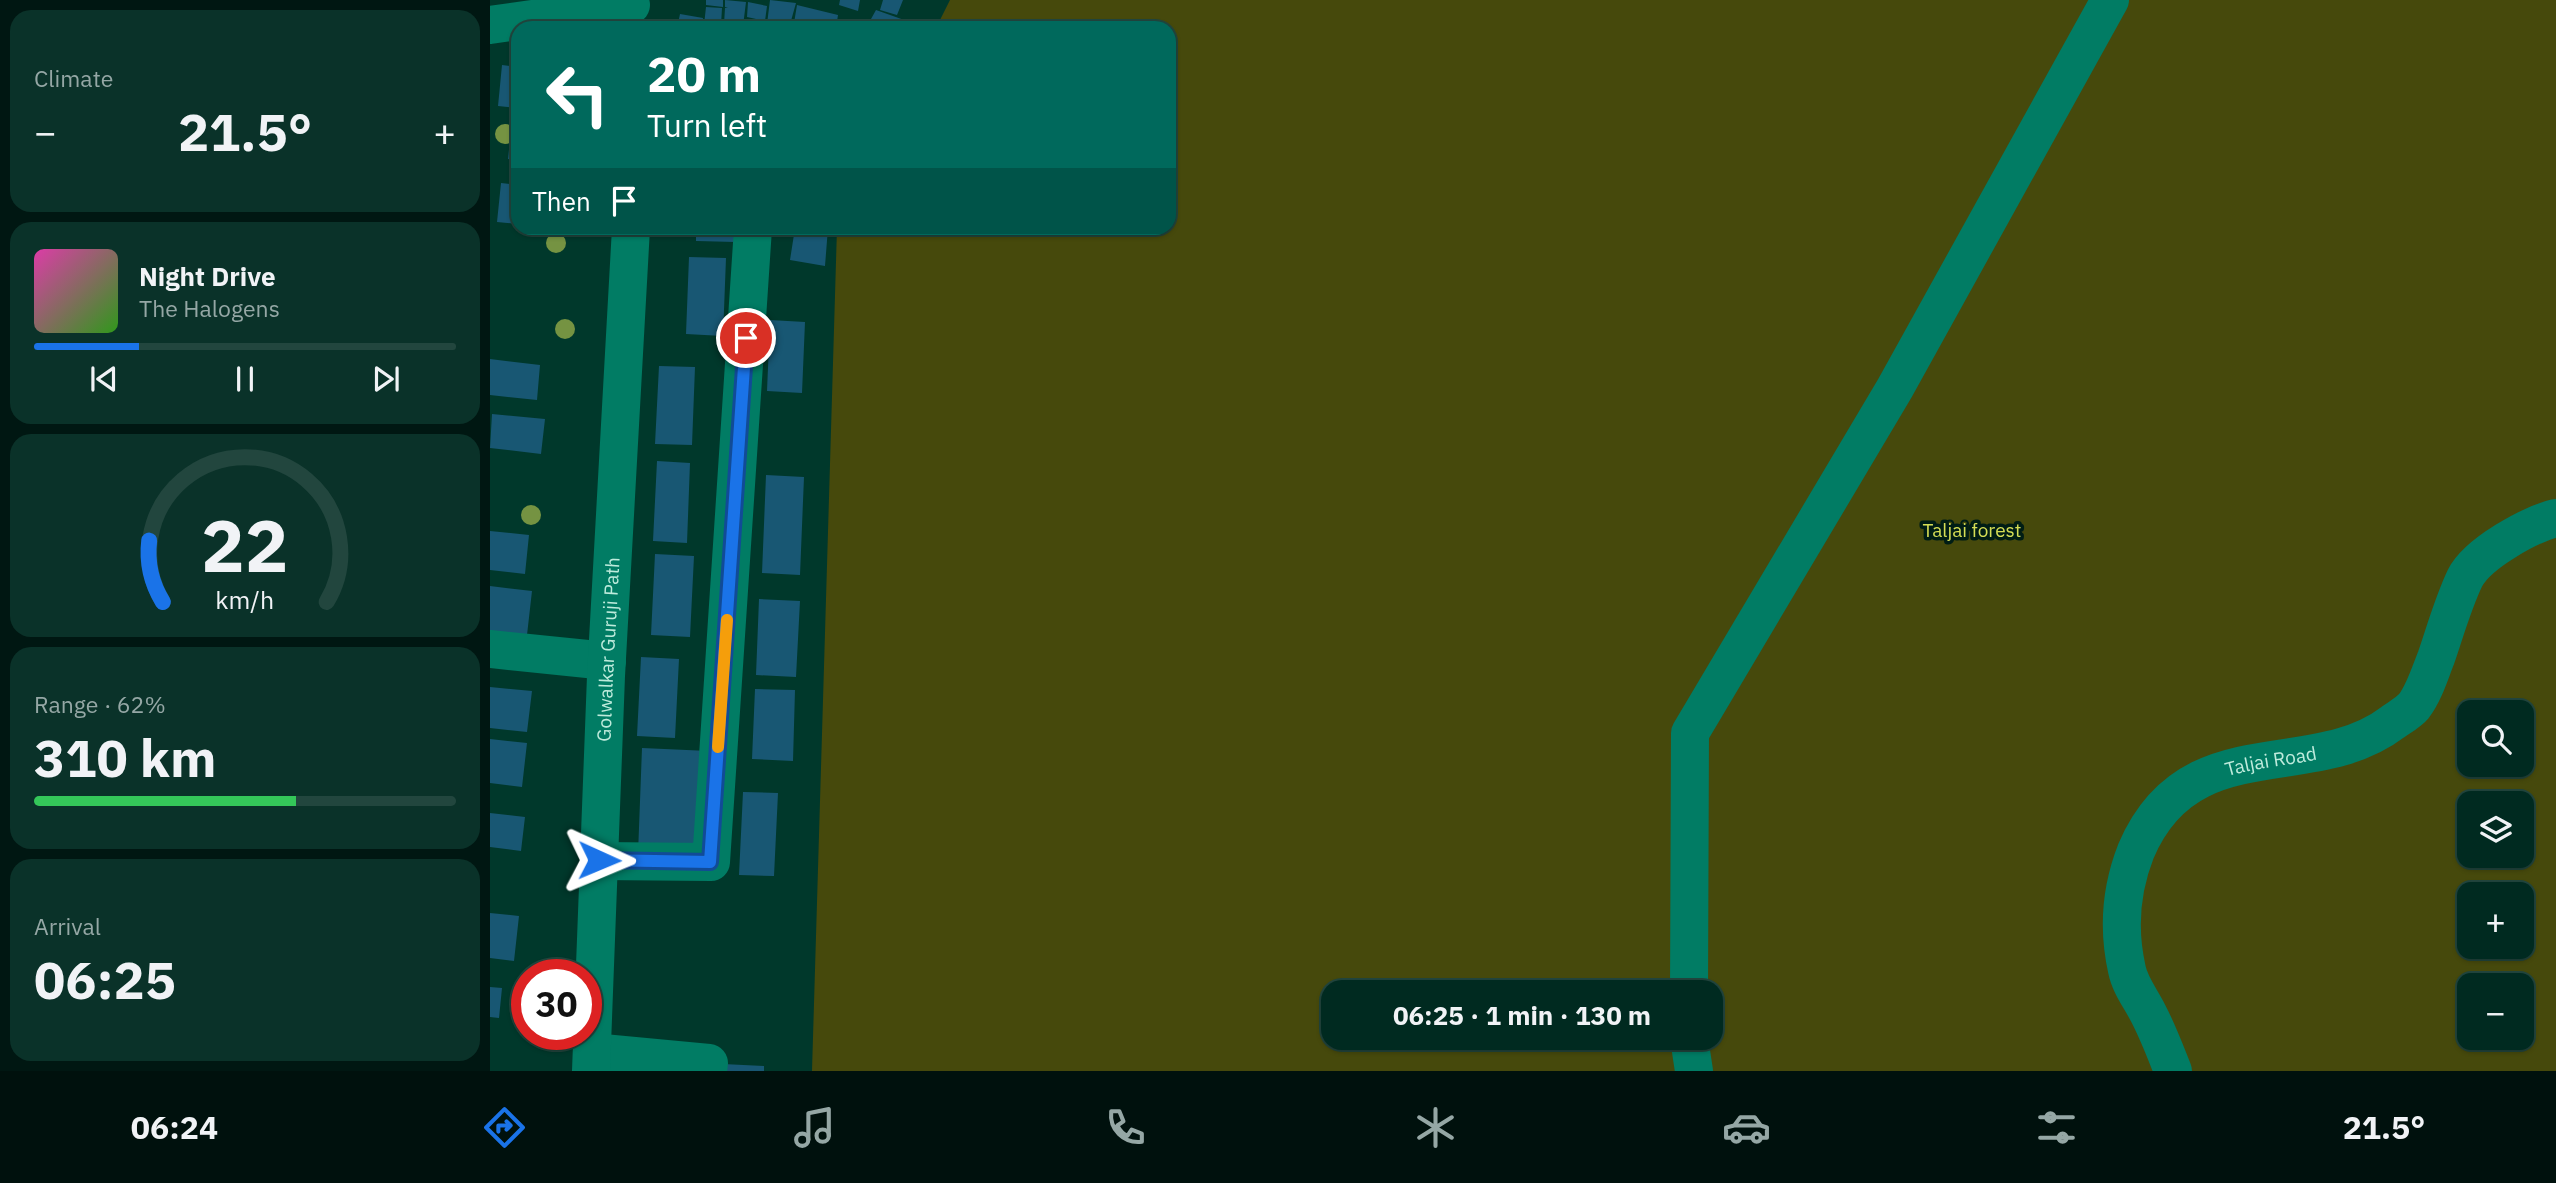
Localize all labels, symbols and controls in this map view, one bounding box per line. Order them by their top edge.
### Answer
text: 20 m [647,42,761,105]
icon: left [532,49,623,140]
text: Climate [34,63,113,93]
text: 21.5° [178,98,312,165]
text: Turn left [647,104,767,146]
text: − [34,107,57,156]
text: + [433,107,456,156]
icon: arrive [605,182,643,220]
text: Then [532,184,591,218]
text: Night Drive [139,259,276,293]
text: The Halogens [139,293,280,323]
pin [716,308,776,368]
icon: arrive [727,319,765,357]
icon: previous [85,360,123,398]
icon: pause [226,360,264,398]
icon: next [367,360,405,398]
text: 22 [201,497,289,592]
park label: Taljai forest [1923,518,2021,542]
street label: Golwalkar Guruji Path [592,556,625,742]
text: km/h [216,582,274,615]
text: Range · 62% [34,689,166,719]
map controls [2457,700,2534,1050]
button: search [2457,700,2534,777]
text: 310 km [34,724,216,791]
street label: Taljai Road [2222,741,2319,781]
button: layers [2457,791,2534,868]
position arrow [562,823,636,897]
button: + [2457,882,2534,959]
text: Arrival [34,911,101,941]
text: 06:25 [34,946,176,1013]
speed limit sign: 30 [511,959,602,1050]
button: − [2457,973,2534,1050]
text: 06:25 · 1 min · 130 m [1393,998,1651,1032]
icon: directions [480,1103,529,1152]
icon: music [790,1103,839,1152]
icon: phone [1101,1103,1150,1152]
icon: climate [1411,1103,1460,1152]
icon: car [1722,1103,1771,1152]
icon: filters [2032,1103,2081,1152]
text: 06:24 [131,1106,218,1148]
text: 21.5° [2343,1106,2425,1148]

